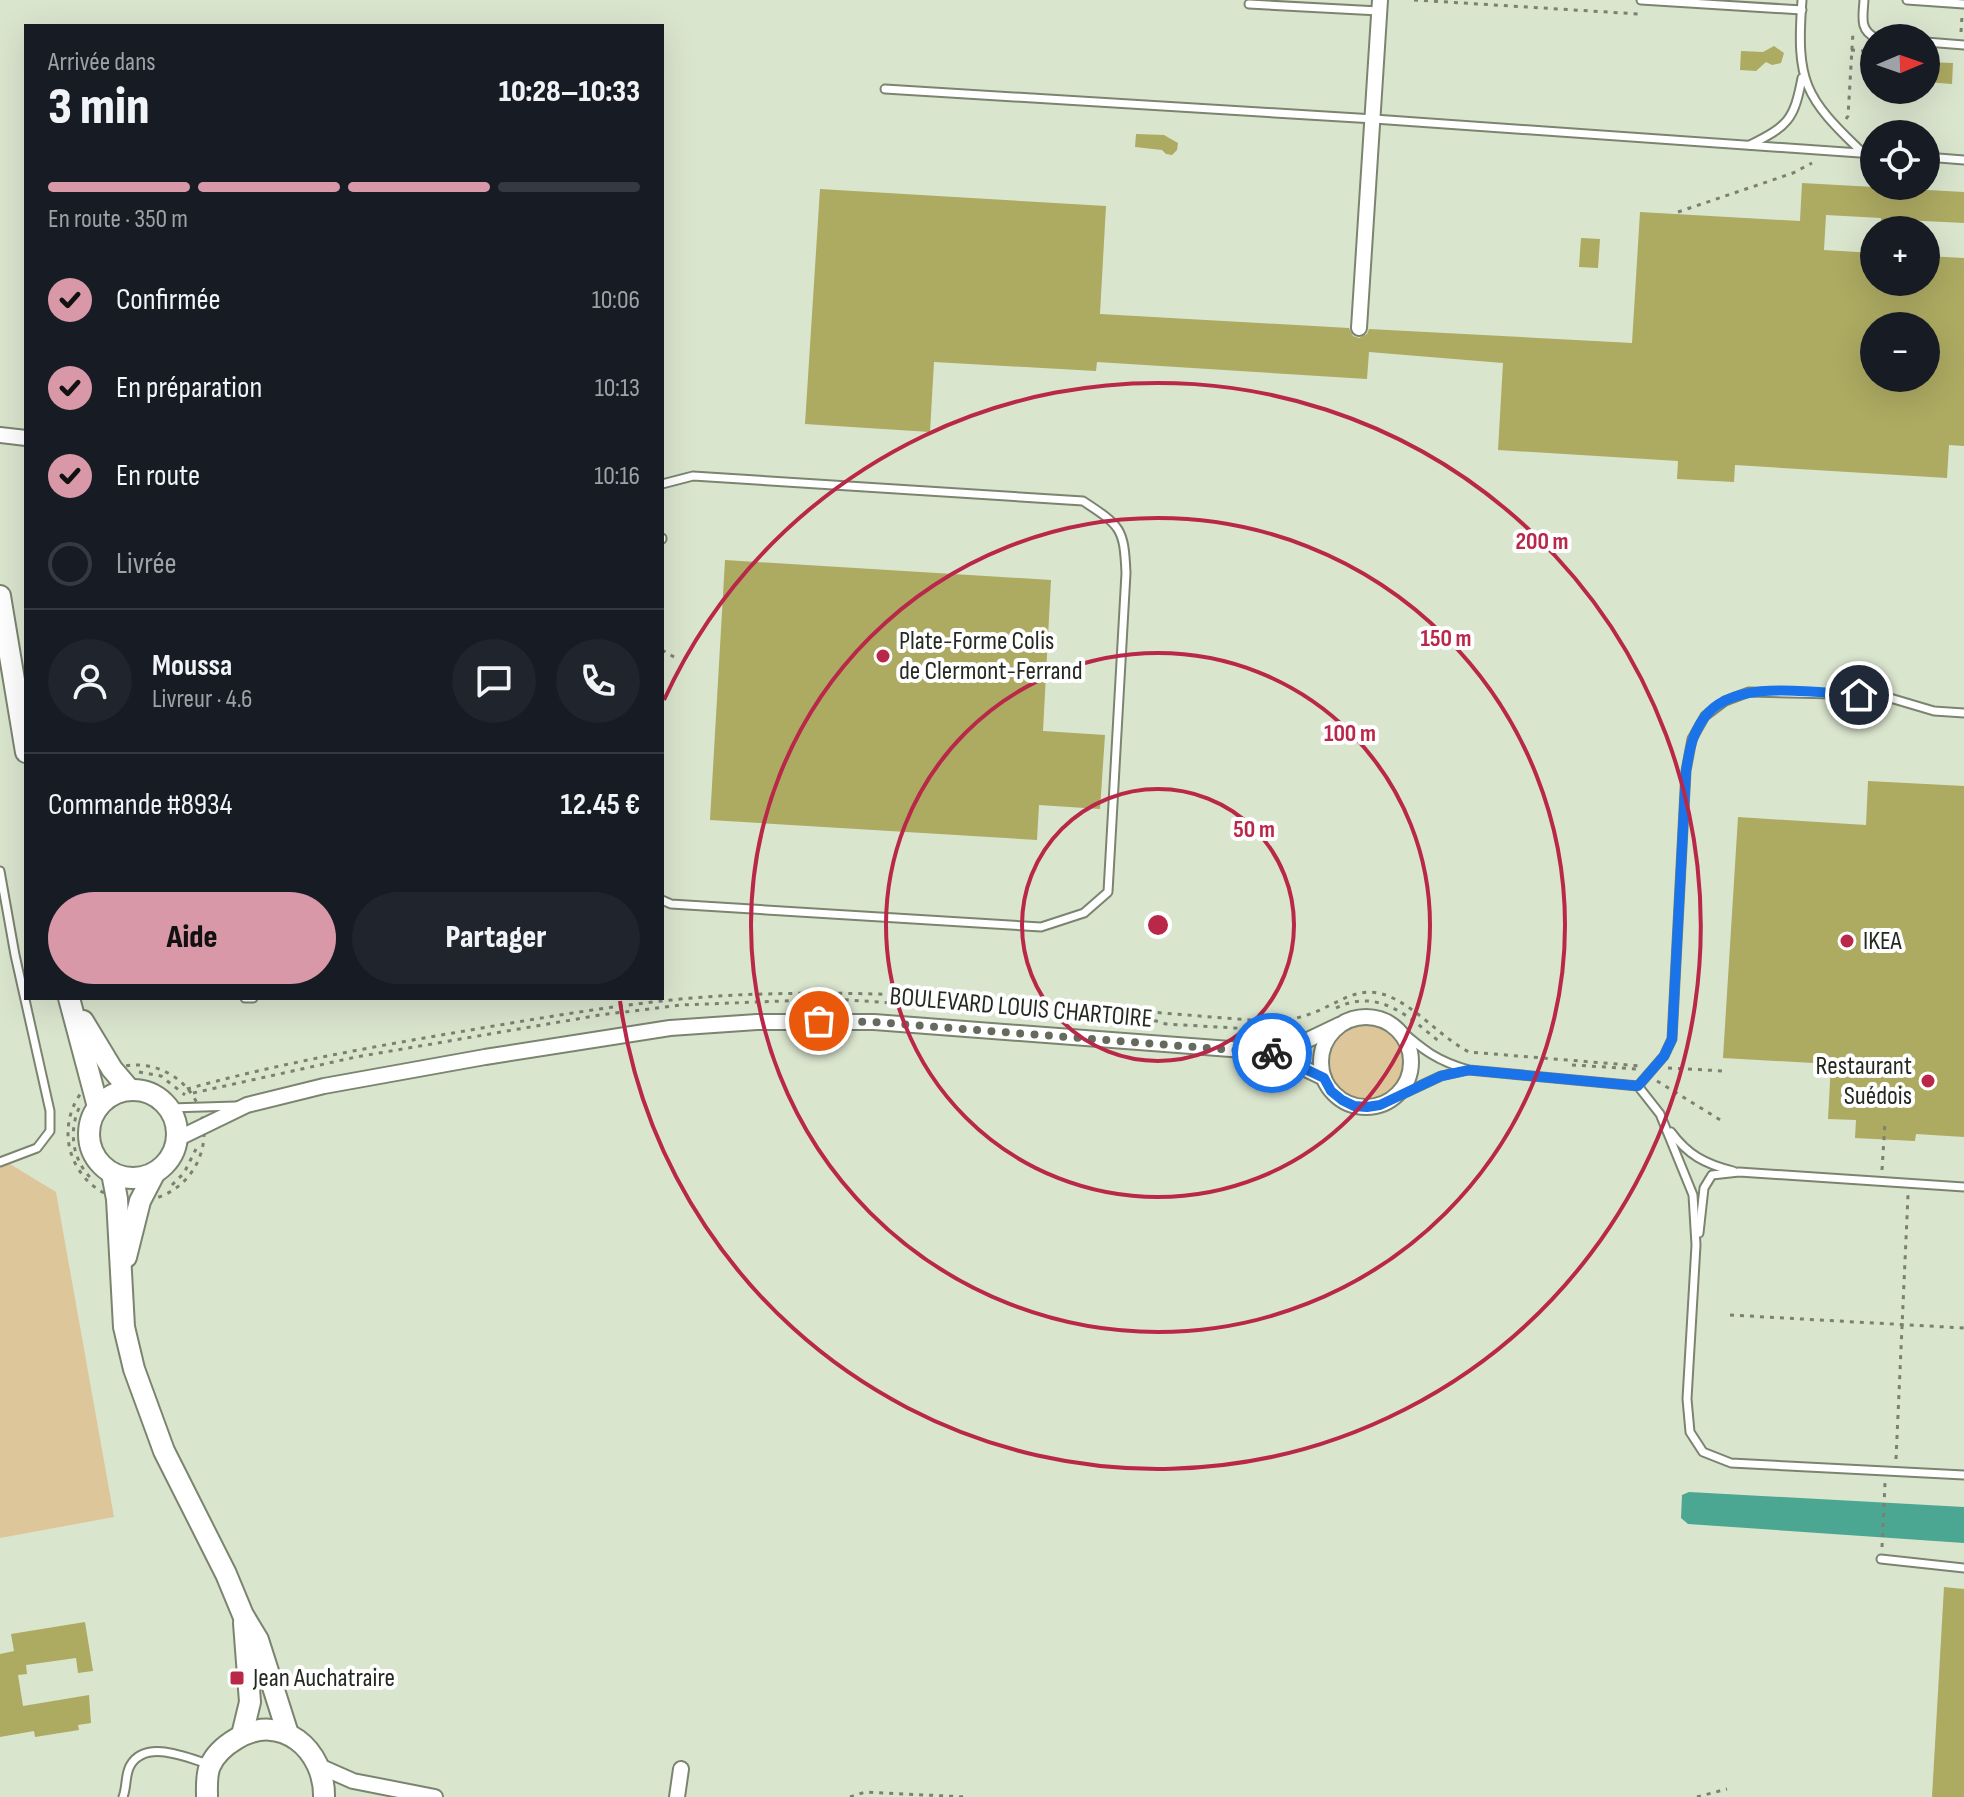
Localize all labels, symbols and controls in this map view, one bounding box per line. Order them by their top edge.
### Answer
north arrow [1860,24,1940,104]
map controls [1860,24,1940,392]
text: Arrivée dans [48,47,156,78]
text: 10:28–10:33 [499,74,640,110]
text: 3 min [48,76,150,139]
button: locate [1860,120,1940,200]
text: En route · 350 m [48,204,188,235]
button: + [1860,216,1940,296]
icon: check [48,278,92,322]
text: Confirmée [116,282,221,318]
text: 10:06 [592,285,640,316]
button: − [1860,312,1940,392]
icon: check [48,366,92,410]
text: En préparation [116,370,262,406]
text: 10:13 [595,373,640,404]
icon: check [48,454,92,498]
text: En route [116,458,200,494]
text: 10:16 [594,461,640,492]
text: 200 m [1515,527,1569,556]
text: Livrée [116,546,177,582]
text: 150 m [1420,624,1472,653]
place label: Plate-Forme Colis de Clermont-Ferrand [899,626,1082,687]
button: person [48,639,132,723]
button: chat [452,639,536,723]
button: phone [556,639,640,723]
marker: Plate-Forme Colis de Clermont-Ferrand [874,647,892,665]
text: Moussa [152,648,232,684]
pin [1825,661,1893,729]
icon: home [1837,673,1881,717]
text: Livreur · 4.6 [152,684,252,715]
text: 100 m [1324,719,1376,748]
text: Commande #8934 [48,787,232,823]
text: 12.45 € [561,787,640,823]
text: 50 m [1233,815,1275,844]
button: Aide [48,892,336,984]
button: Partager [352,892,640,984]
centre of rings [1144,911,1172,939]
place label: IKEA [1863,926,1902,957]
marker: IKEA [1838,932,1856,950]
street label: BOULEVARD LOUIS CHARTOIRE [888,981,1154,1035]
pin [785,987,853,1055]
icon: bag [797,999,841,1043]
courier [1232,1013,1312,1093]
icon: bike [1250,1031,1294,1075]
place label: Restaurant Suédois [1816,1051,1912,1112]
marker: Restaurant Suédois [1919,1072,1937,1090]
place label: Jean Auchatraire [252,1663,395,1694]
marker: Jean Auchatraire [228,1669,246,1687]

